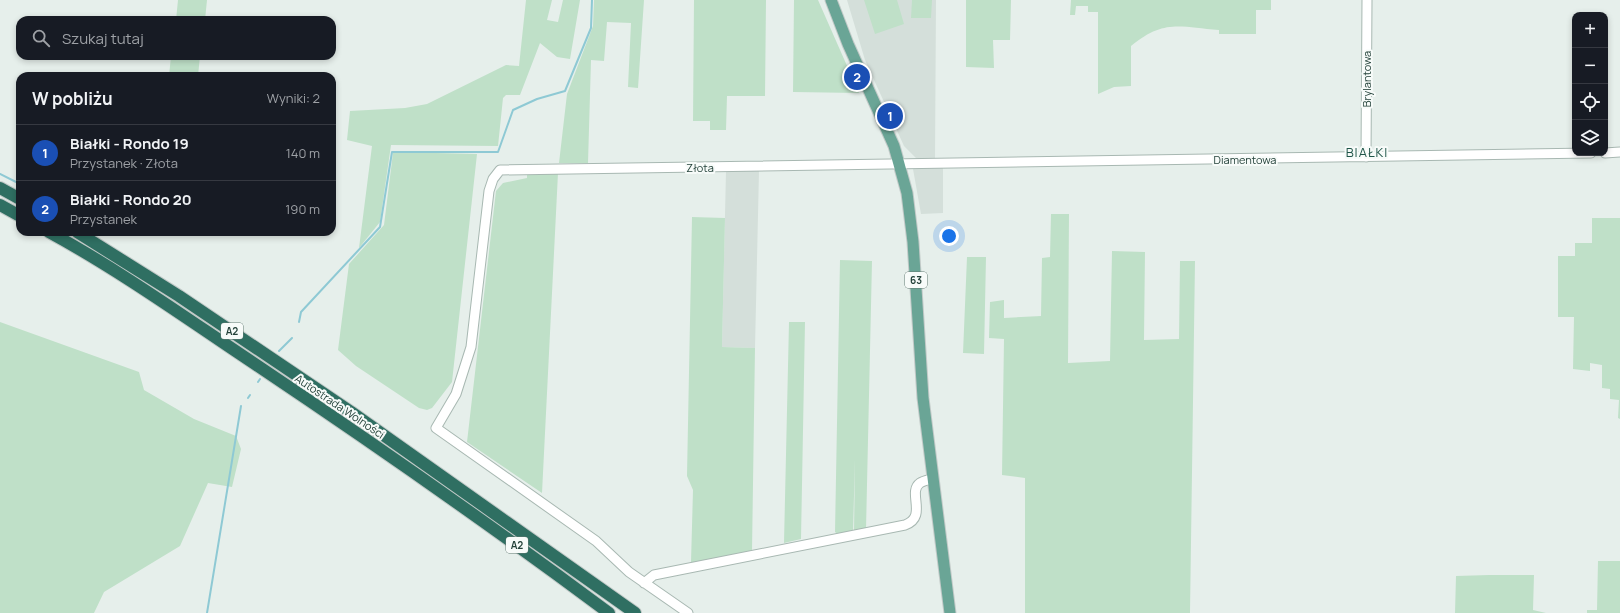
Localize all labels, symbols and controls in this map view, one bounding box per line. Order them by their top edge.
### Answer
map controls [1572,12,1608,156]
button: + [1572,12,1608,48]
search box [16,16,336,60]
icon: search [30,27,52,49]
text: Szukaj tutaj [62,28,144,49]
button: − [1572,48,1608,84]
street label: Brylantowa [1359,51,1374,107]
pin: 2 [844,62,870,92]
button: locate [1572,84,1608,120]
text: W pobliżu [32,87,113,110]
text: Wyniki: 2 [267,89,320,107]
pin: 1 [877,101,903,131]
button: layers [1572,120,1608,156]
text: Białki - Rondo 19 [70,133,189,154]
district label: BIAŁKI [1346,143,1388,161]
text: 1 [42,144,48,162]
text: 140 m [286,144,320,162]
street label: Diamentowa [1214,152,1276,167]
text: Przystanek · Złota [70,154,178,172]
street label: Złota [686,160,714,175]
text: Białki - Rondo 20 [70,189,192,210]
text: 2 [41,200,49,218]
text: 190 m [285,200,320,218]
text: Przystanek [70,210,137,228]
your location [939,226,959,246]
road number: 63 [905,272,927,288]
road number: A2 [221,323,243,339]
street label: Autostrada Wolności [292,370,388,442]
road number: A2 [506,537,528,553]

